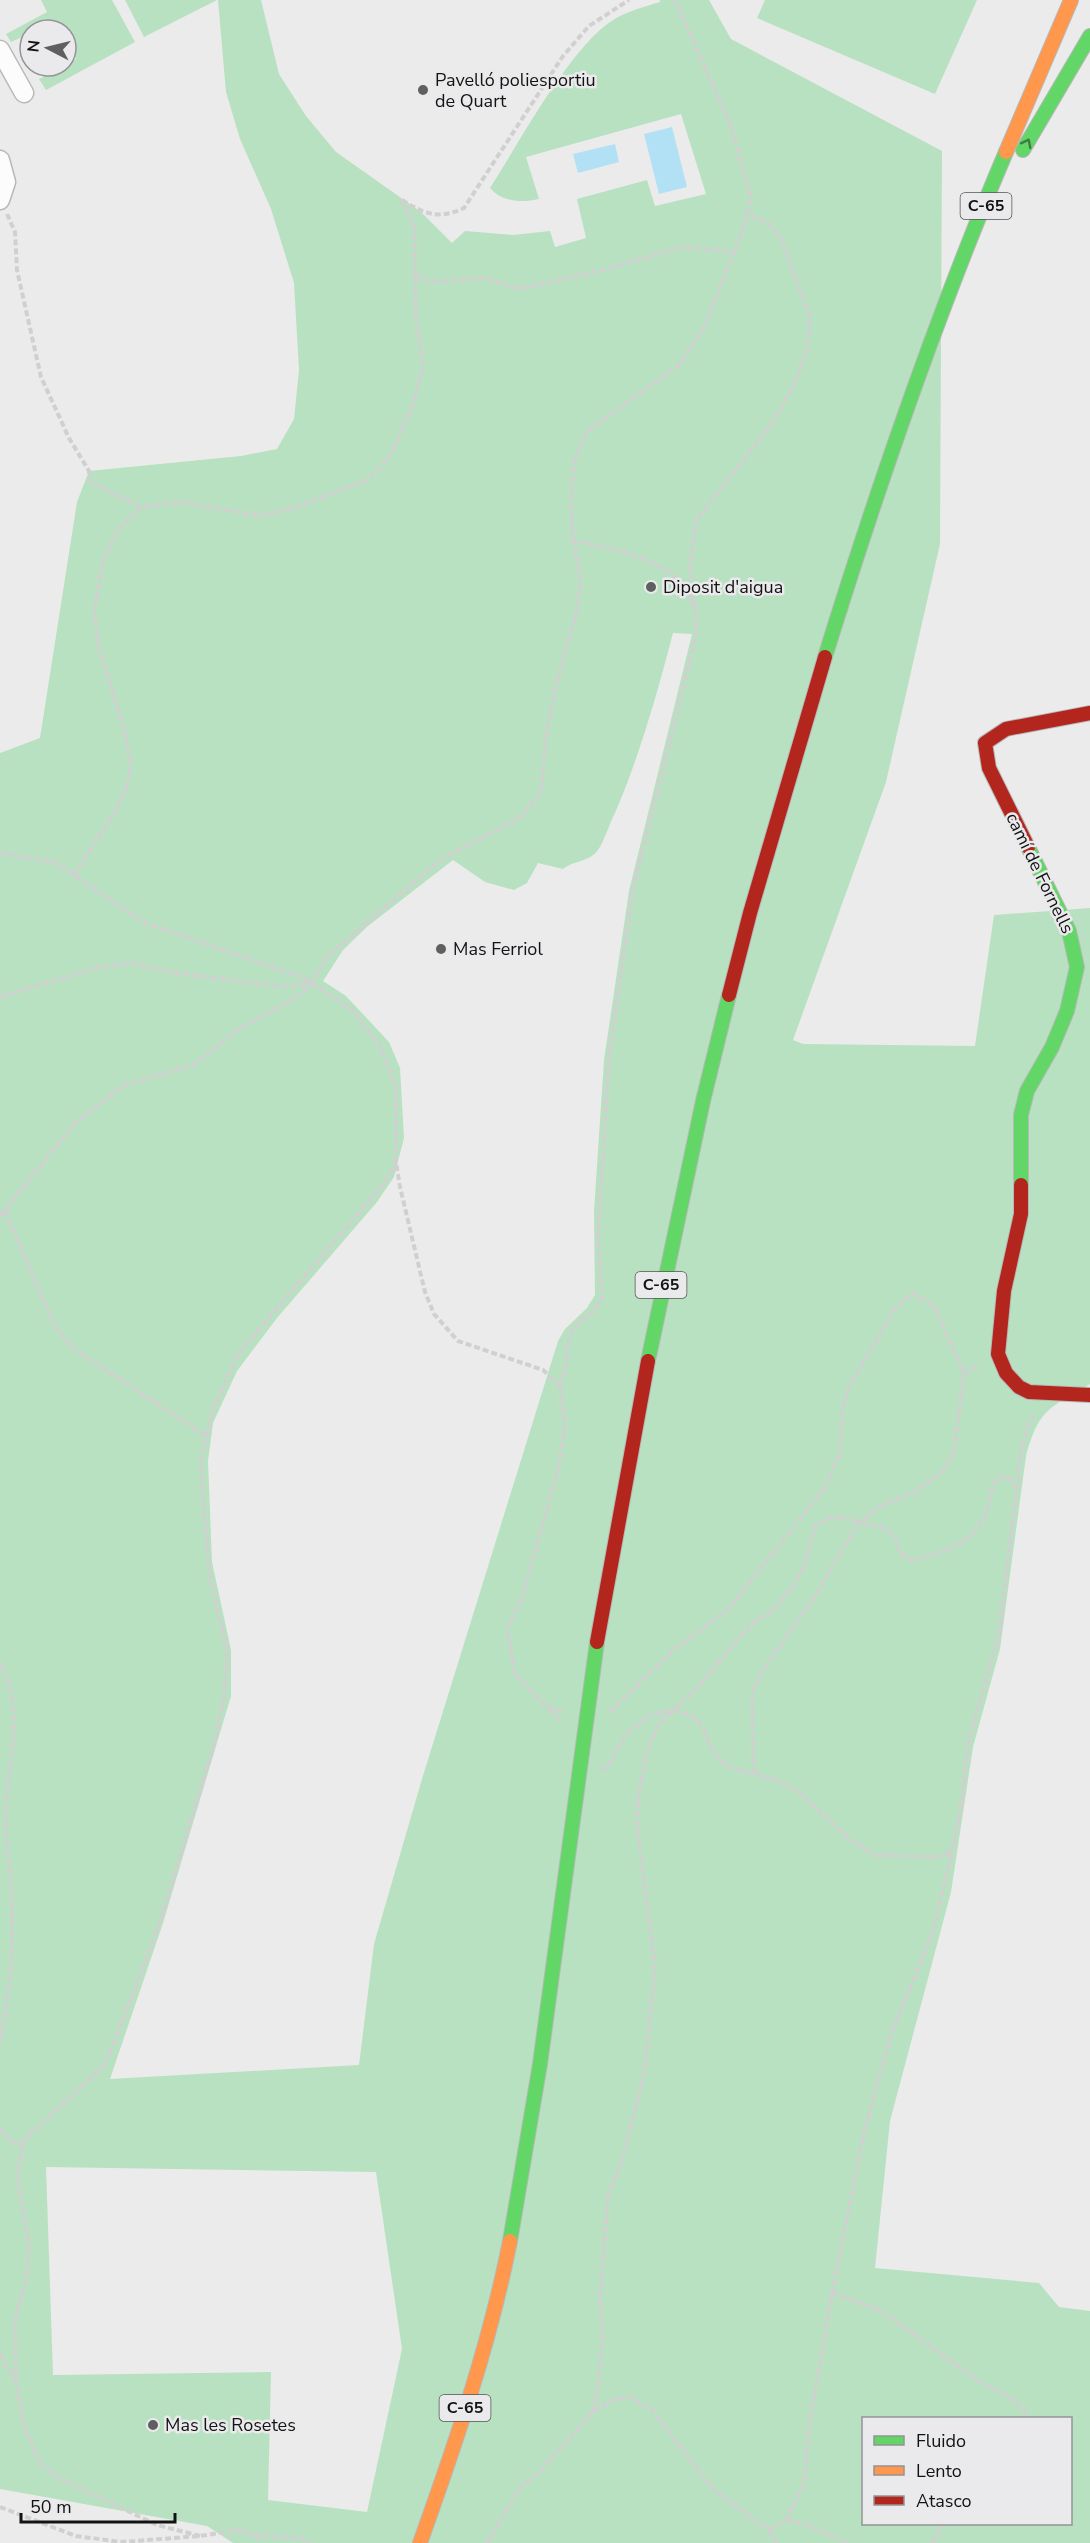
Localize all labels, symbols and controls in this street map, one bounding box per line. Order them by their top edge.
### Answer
north arrow [18,18,78,78]
text: N [22,39,46,54]
place label: Pavelló poliesportiu de Quart [435,68,596,113]
marker: Pavelló poliesportiu de Quart [416,83,430,97]
one-way arrow [1020,138,1031,149]
road number: C-65 [960,193,1012,219]
place label: Diposit d'aigua [663,575,783,599]
marker: Diposit d'aigua [644,580,658,594]
street label: camí de Fornells [1000,809,1080,937]
place label: Mas Ferriol [453,937,543,961]
marker: Mas Ferriol [434,942,448,956]
road number: C-65 [636,1272,686,1298]
road number: C-65 [440,2395,490,2421]
place label: Mas les Rosetes [165,2413,296,2437]
legend [862,2417,1072,2525]
marker: Mas les Rosetes [146,2418,160,2432]
text: Fluido [916,2429,966,2453]
text: Lento [916,2459,962,2483]
scale bar [21,2486,176,2524]
text: Atasco [916,2489,972,2513]
text: 50 m [30,2495,72,2519]

